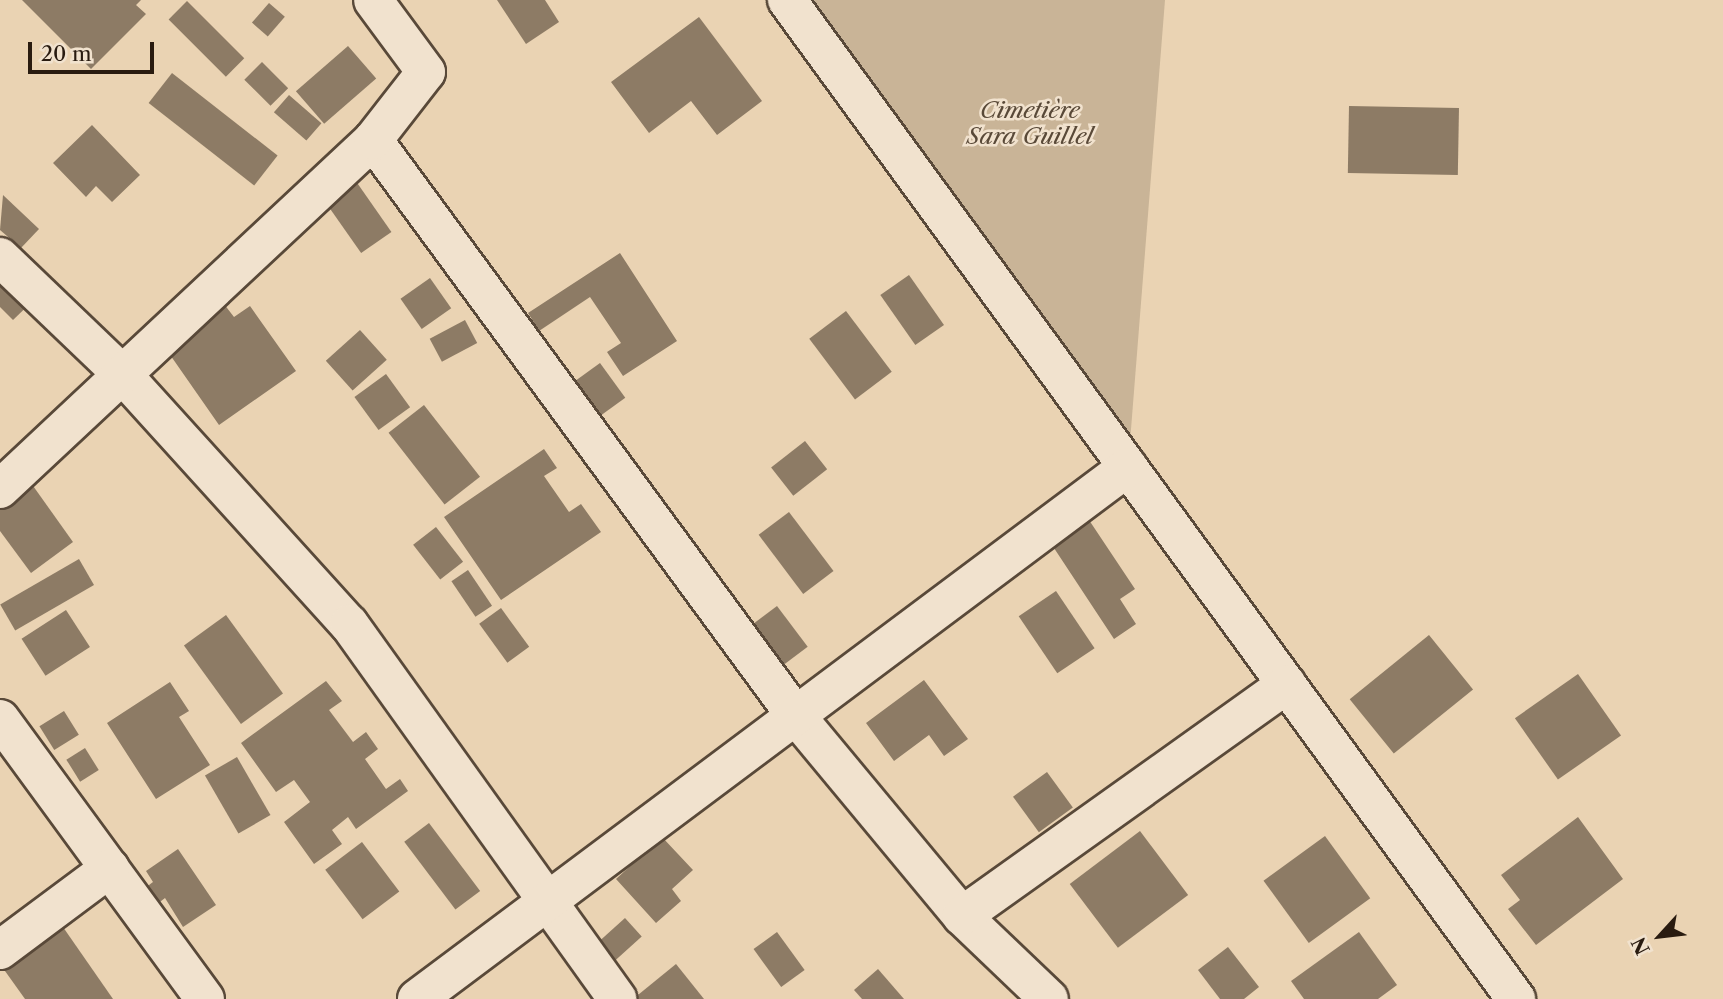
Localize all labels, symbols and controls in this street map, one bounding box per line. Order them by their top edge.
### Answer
scale bar [32,28,158,72]
text: 20 m [41,41,92,66]
park label: Cimetière Sara Guillel [967,96,1093,150]
north arrow [1625,901,1695,971]
text: N [1627,933,1655,958]

